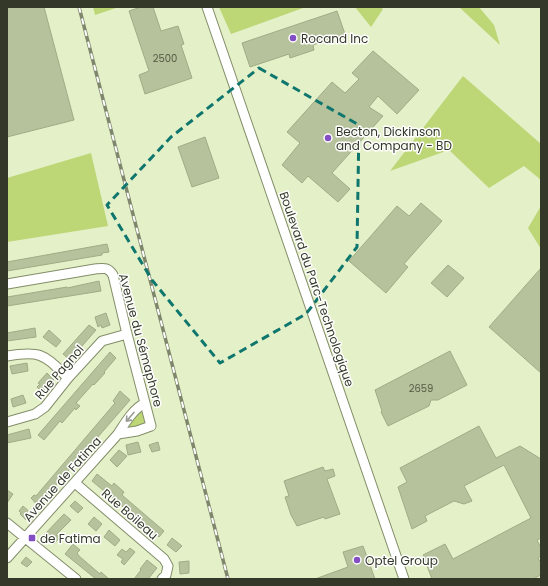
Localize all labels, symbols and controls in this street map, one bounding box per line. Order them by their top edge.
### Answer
place label: Rocand Inc [301,30,368,47]
marker: Rocand Inc [288,33,298,43]
house number: 2500 [153,51,177,66]
place label: Becton, Dickinson and Company - BD [336,123,452,154]
marker: Becton, Dickinson and Company - BD [323,133,333,143]
street label: Boulevard du Parc-Technologique [276,189,358,389]
street label: Avenue du Sémaphore [115,271,167,409]
street label: Rue Pagnol [31,341,87,403]
house number: 2659 [409,381,433,396]
one-way arrow [126,412,135,422]
street label: Avenue de Fatima [19,433,105,525]
street label: Rue Boileau [98,485,162,543]
place label: de Fatima [40,530,101,547]
marker: de Fatima [27,533,37,543]
place label: Optel Group [365,552,438,569]
marker: Optel Group [352,555,362,565]

